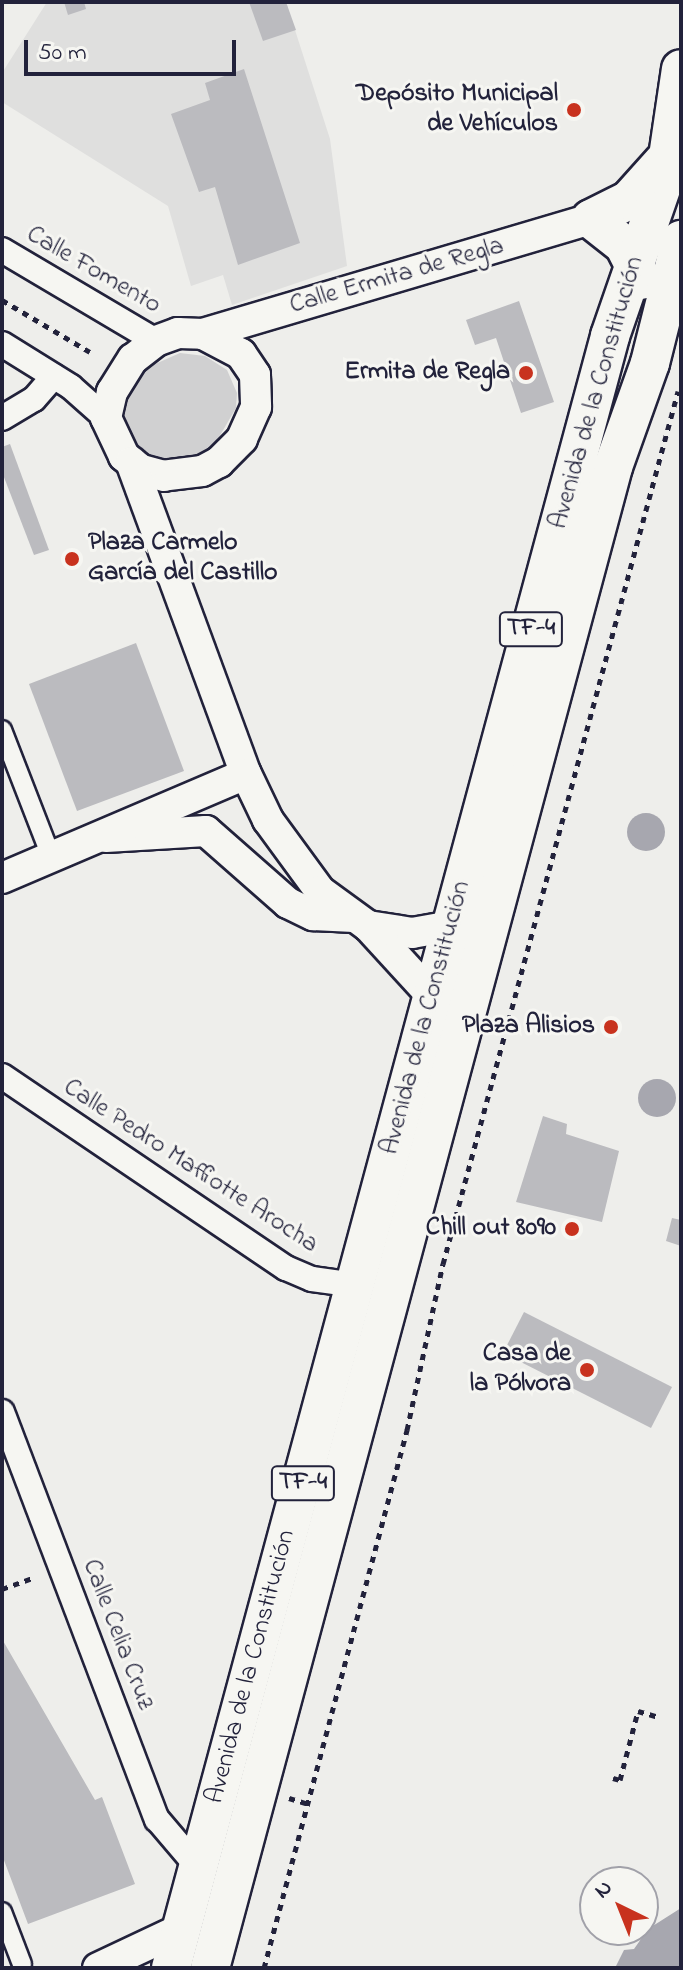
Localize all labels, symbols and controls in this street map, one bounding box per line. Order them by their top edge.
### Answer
scale bar [28,24,240,74]
text: 50 m [38,36,87,71]
place label: Depósito Municipal de Vehículos [356,79,558,140]
marker: Depósito Municipal de Vehículos [565,101,583,119]
street label: Calle Fomento [20,220,166,322]
street label: Calle Ermita de Regla [286,232,508,322]
street label: Avenida de la Constitución [544,253,652,533]
place label: Ermita de Regla [344,357,510,389]
marker: Ermita de Regla [517,364,535,382]
place label: Plaza Carmelo García del Castillo [88,528,278,590]
marker: Plaza Carmelo García del Castillo [63,550,81,568]
road number: TF-4 [497,609,565,649]
street label: Avenida de la Constitución [375,878,479,1158]
place label: Plaza Alisios [462,1011,595,1043]
marker: Plaza Alisios [602,1018,620,1036]
street label: Calle Pedro Maffiotte Arocha [57,1073,323,1261]
place label: Chill out 8090 [426,1213,556,1245]
marker: Chill out 8090 [563,1220,581,1238]
place label: Casa de la Pólvora [470,1339,571,1400]
marker: Casa de la Pólvora [578,1361,596,1379]
road number: TF-4 [269,1463,337,1503]
street label: Avenida de la Constitución [200,1527,304,1807]
street label: Calle Celia Cruz [74,1555,160,1715]
north arrow [579,1866,659,1946]
text: N [588,1873,620,1907]

